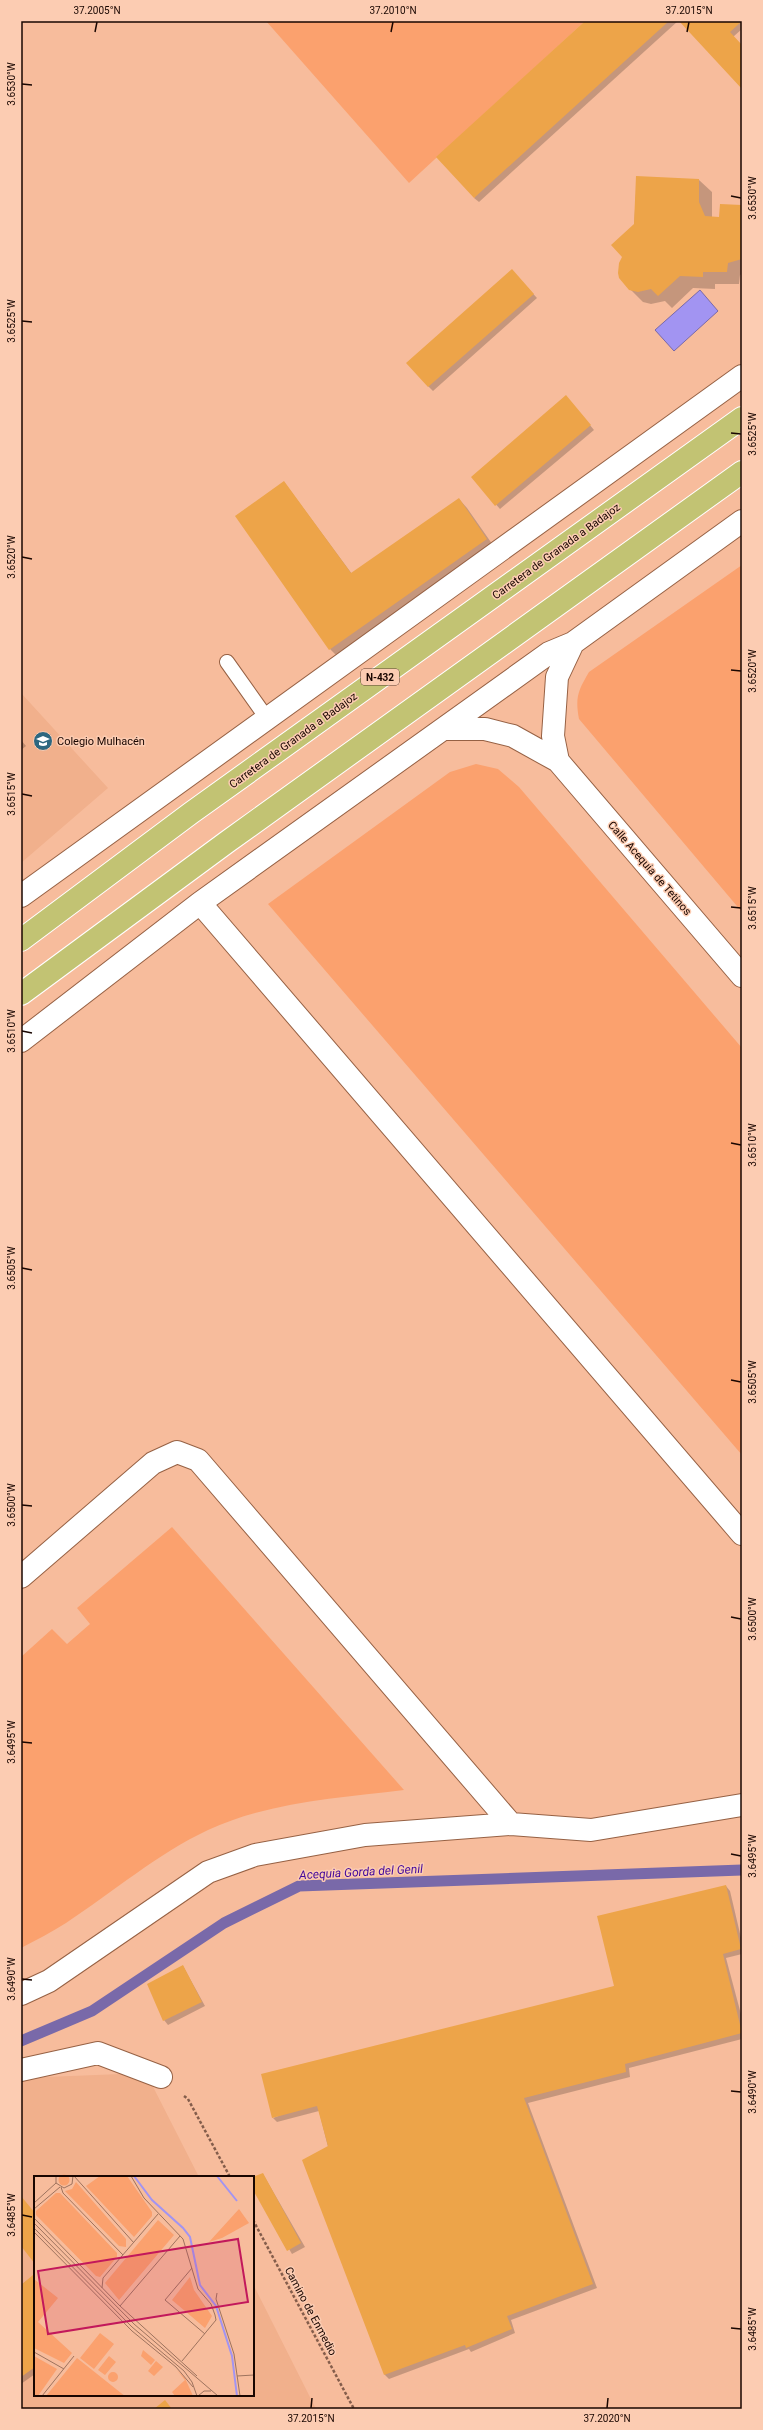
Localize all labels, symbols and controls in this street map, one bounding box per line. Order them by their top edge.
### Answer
text: 37.2005°N [73,5,121,16]
text: 37.2010°N [369,5,417,16]
text: 37.2015°N [665,5,713,16]
text: 3.6530°W [6,62,17,106]
text: 3.6530°W [747,176,758,220]
text: 3.6525°W [6,299,17,343]
text: 3.6525°W [747,412,758,456]
street label: Carretera de Granada a Badajoz [490,500,623,602]
text: 3.6520°W [6,535,17,579]
text: 3.6520°W [747,649,758,693]
road number: N-432 [361,669,399,685]
street label: Carretera de Granada a Badajoz [227,689,360,791]
school or university icon: Colegio Mulhacén [32,730,54,752]
place label: Colegio Mulhacén [57,735,145,748]
text: 3.6515°W [6,772,17,816]
street label: Calle Acequia de Tetinos [605,819,694,918]
text: 3.6515°W [747,886,758,930]
text: 3.6510°W [6,1009,17,1053]
text: 3.6510°W [747,1123,758,1167]
text: 3.6505°W [6,1246,17,1290]
text: 3.6505°W [747,1360,758,1404]
text: 3.6500°W [6,1483,17,1527]
text: 3.6500°W [747,1597,758,1641]
text: 3.6495°W [6,1720,17,1764]
text: 3.6495°W [747,1834,758,1878]
water label: Acequia Gorda del Genil [298,1862,423,1882]
text: 3.6490°W [6,1957,17,2001]
text: 3.6490°W [747,2070,758,2114]
inset map [34,2176,254,2396]
text: 3.6485°W [6,2193,17,2237]
street label: Camino de Enmedio [282,2265,339,2358]
text: 3.6485°W [747,2307,758,2351]
text: 37.2015°N [287,2413,335,2424]
text: 37.2020°N [583,2413,631,2424]

